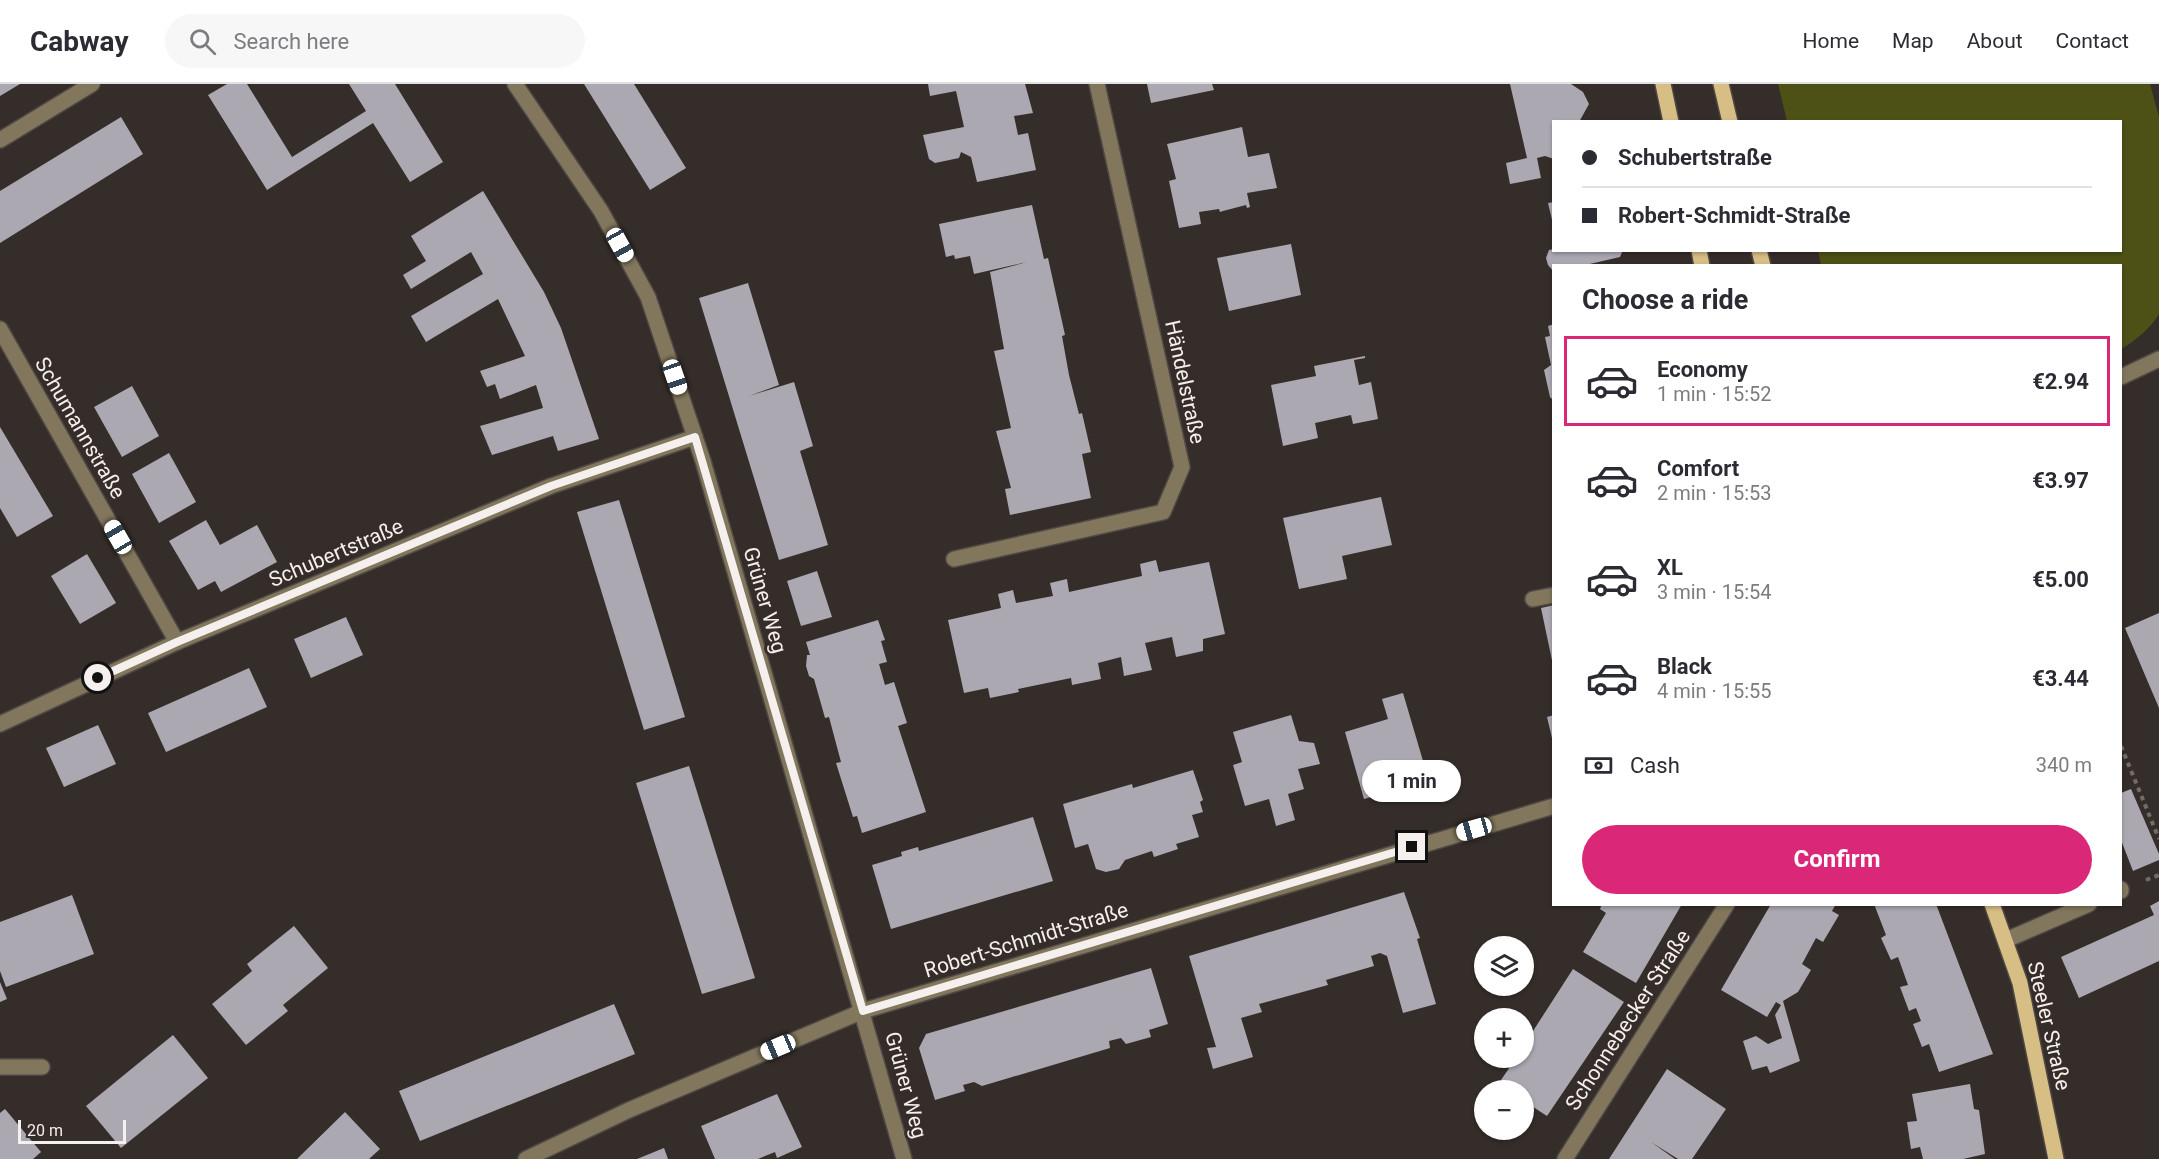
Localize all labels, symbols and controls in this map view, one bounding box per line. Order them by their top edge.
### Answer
search box [165,14,585,68]
text: Cabway [30,25,129,58]
icon: search [186,25,219,58]
text: Search here [234,29,349,54]
text: Home [1803,29,1859,53]
text: Map [1892,29,1934,53]
text: About [1967,29,2023,53]
text: Contact [2056,29,2129,53]
text: Schubertstraße [1618,145,1772,170]
text: Robert-Schmidt-Straße [1618,203,1850,228]
car [603,225,637,265]
text: Choose a ride [1582,284,1748,316]
street label: Händelstraße [1160,318,1210,446]
street label: Schumannstraße [30,353,130,503]
icon: car [1585,354,1639,408]
car [661,357,689,397]
text: Economy [1657,357,1748,382]
text: €2.94 [2032,369,2089,394]
text: 1 min · 15:52 [1657,382,1772,406]
icon: car [1585,453,1639,507]
text: Comfort [1657,456,1739,481]
text: €3.97 [2032,468,2089,493]
text: 2 min · 15:53 [1657,481,1772,505]
street label: Schubertstraße [265,514,407,592]
car [101,517,135,557]
street label: Grüner Weg [738,544,792,656]
icon: car [1585,552,1639,606]
text: XL [1657,555,1683,580]
text: €5.00 [2032,567,2089,592]
text: 3 min · 15:54 [1657,580,1772,604]
icon: car [1585,651,1639,705]
text: Black [1657,654,1712,679]
route start [84,664,111,691]
text: €3.44 [2032,666,2089,691]
text: 4 min · 15:55 [1657,679,1772,703]
icon: cash [1582,749,1615,782]
text: Cash [1630,753,1680,778]
text: 340 m [2036,753,2092,777]
callout: 1 min [1362,760,1462,802]
text: 1 min [1386,769,1437,793]
car [1454,815,1494,843]
button: Confirm [1582,825,2092,894]
route end [1398,833,1425,860]
street label: Robert-Schmidt-Straße [921,897,1131,983]
street label: Schonnebecker Straße [1561,925,1695,1115]
map controls [1474,936,1534,1140]
button: layers [1474,936,1534,996]
street label: Steeler Straße [2023,959,2075,1093]
button: + [1474,1008,1534,1068]
street label: Grüner Weg [880,1029,932,1141]
car [758,1032,798,1062]
button: − [1474,1080,1534,1140]
scale bar [18,1117,126,1144]
text: 20 m [27,1121,63,1140]

